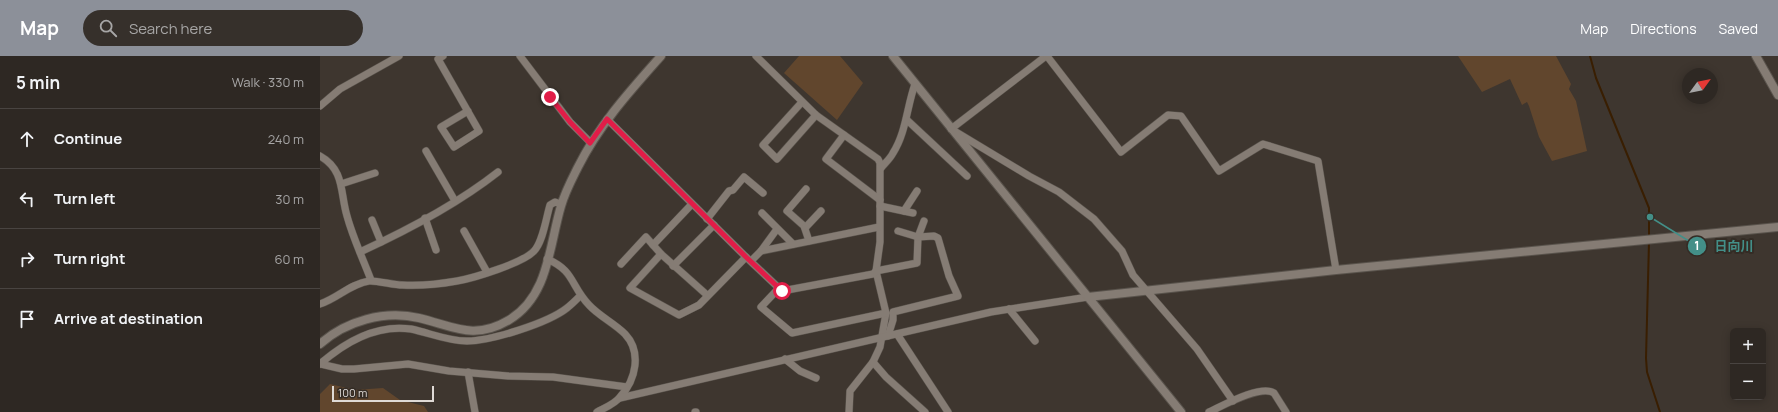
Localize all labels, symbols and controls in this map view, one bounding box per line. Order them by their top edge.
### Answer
search box [83,10,363,46]
text: Map [20,15,59,41]
icon: search [97,17,119,39]
text: Search here [129,18,212,39]
text: Map [1580,19,1608,38]
text: Directions [1630,19,1697,38]
text: Saved [1719,19,1758,38]
north arrow [1682,68,1718,104]
text: 5 min [16,71,60,94]
text: Walk · 330 m [232,73,304,91]
route end [541,88,559,106]
icon: ahead [16,128,38,150]
text: Continue [54,128,122,149]
text: 240 m [268,130,304,148]
icon: left [16,188,38,210]
text: Turn left [54,188,116,209]
text: 30 m [275,190,304,208]
callout: 日向川 [1687,234,1762,259]
text: 1 [1694,237,1700,254]
text: 日向川 [1714,237,1754,255]
icon: right [16,248,38,270]
text: Turn right [54,248,125,269]
text: 60 m [274,250,304,268]
route start [773,282,791,300]
icon: arrive [16,308,38,330]
text: Arrive at destination [54,308,203,329]
map controls [1730,328,1766,400]
button: + [1730,328,1766,364]
button: − [1730,364,1766,400]
scale bar [332,384,434,403]
text: 100 m [338,385,367,400]

